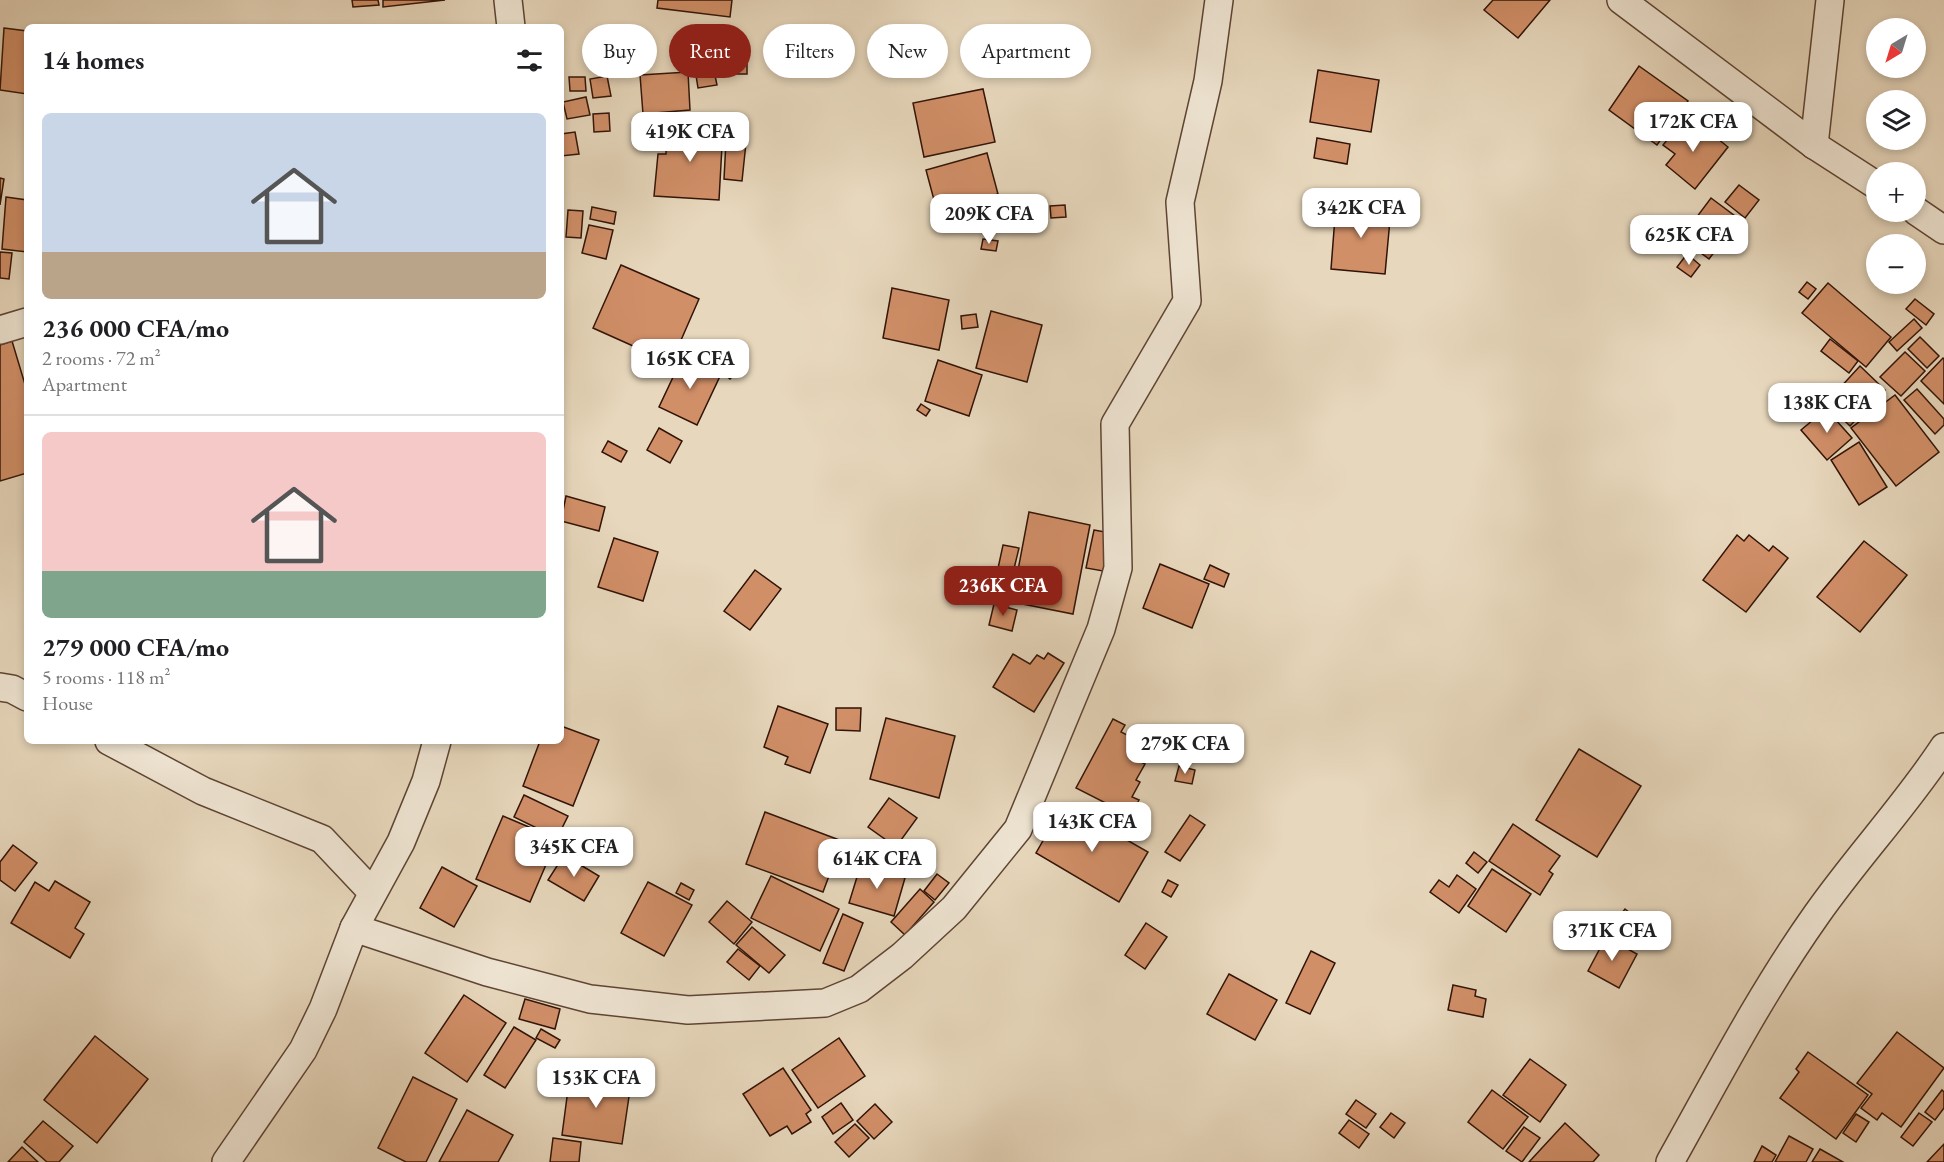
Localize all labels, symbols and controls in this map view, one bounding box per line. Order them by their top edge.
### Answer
north arrow [1866,18,1926,78]
map controls [1866,18,1926,294]
chip: Buy [582,24,657,78]
chip: Rent [669,24,751,78]
chip: Filters [763,24,855,78]
chip: New [867,24,948,78]
chip: Apartment [960,24,1091,78]
text: 14 homes [42,43,144,77]
icon: filters [513,44,546,77]
button: layers [1866,90,1926,150]
pin: 172K CFA [1631,102,1755,153]
text: 172K CFA [1648,108,1738,134]
pin: 419K CFA [628,112,752,163]
text: 419K CFA [645,118,735,144]
icon: home [240,152,348,260]
button: + [1866,162,1926,222]
pin: 342K CFA [1299,188,1423,239]
pin: 209K CFA [927,194,1051,245]
text: 342K CFA [1316,194,1406,220]
text: 209K CFA [944,200,1034,226]
pin: 625K CFA [1627,215,1751,266]
text: 625K CFA [1644,221,1734,247]
button: − [1866,234,1926,294]
text: 236 000 CFA/mo [42,311,229,345]
pin: 165K CFA [628,339,752,390]
text: 2 rooms · 72 m² [42,345,161,371]
text: 165K CFA [645,345,735,371]
text: Apartment [42,371,127,397]
pin: 138K CFA [1765,383,1889,434]
text: 138K CFA [1782,389,1872,415]
icon: home [240,471,348,579]
pin: 236K CFA [941,566,1065,617]
text: 236K CFA [958,572,1048,598]
text: 279 000 CFA/mo [42,630,229,664]
text: 5 rooms · 118 m² [42,664,170,690]
text: House [42,690,93,716]
pin: 279K CFA [1123,724,1247,775]
text: 279K CFA [1140,730,1230,756]
pin: 143K CFA [1030,802,1154,853]
text: 143K CFA [1047,808,1137,834]
pin: 345K CFA [512,827,636,878]
text: 345K CFA [529,833,619,859]
pin: 614K CFA [815,839,939,890]
text: 614K CFA [832,845,922,871]
pin: 371K CFA [1550,911,1674,962]
text: 371K CFA [1567,917,1657,943]
pin: 153K CFA [534,1058,658,1109]
text: 153K CFA [551,1064,641,1090]

